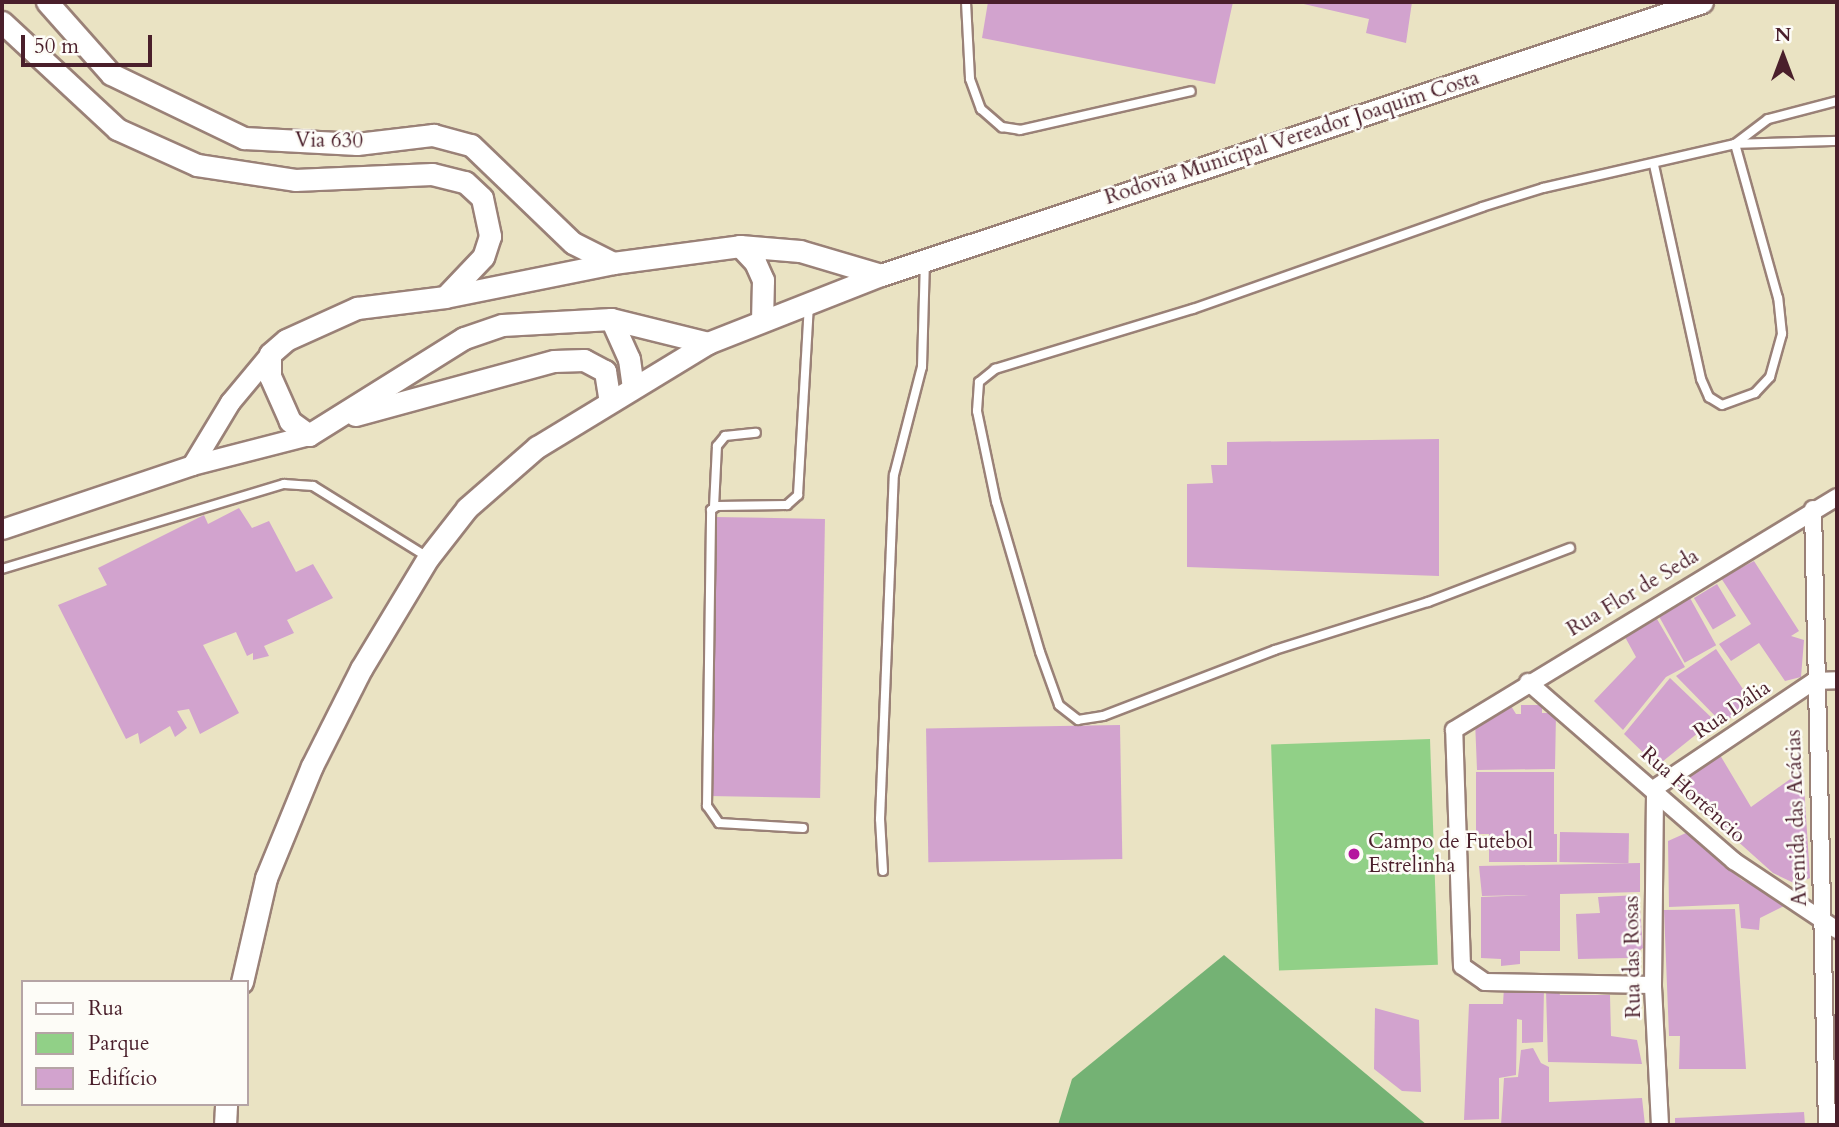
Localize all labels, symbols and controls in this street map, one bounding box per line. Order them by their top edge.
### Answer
scale bar [24,21,156,65]
north arrow [1748,21,1818,91]
text: N [1775,22,1791,48]
text: 50 m [34,32,79,61]
street label: Rodovia Municipal Vereador Joaquim Costa [1102,65,1482,211]
street label: Via 630 [295,128,363,154]
street label: Rua Flor de Seda [1562,544,1704,642]
street label: Rua Dália [1689,675,1775,745]
street label: Avenida das Acácias [1781,729,1813,907]
street label: Rua Hortêncio [1635,741,1751,849]
place label: Campo de Futebol Estrelinha [1368,829,1533,879]
marker: Campo de Futebol Estrelinha [1346,846,1362,862]
street label: Rua das Rosas [1619,895,1647,1019]
legend [21,980,248,1106]
text: Rua [88,994,123,1023]
text: Parque [88,1029,149,1058]
text: Edifício [88,1064,157,1093]

